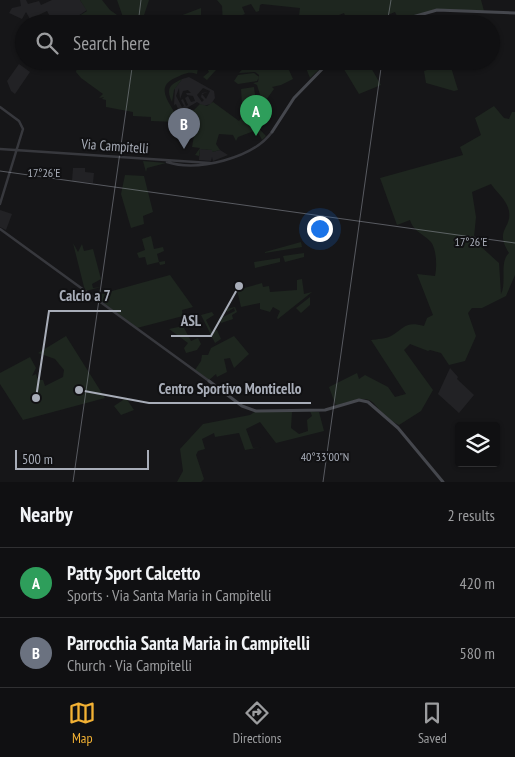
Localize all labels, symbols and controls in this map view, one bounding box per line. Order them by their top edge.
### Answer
search box [15,15,500,70]
icon: search [33,29,61,57]
text: Search here [73,31,150,55]
pin: A [240,95,272,136]
pin: B [168,108,200,149]
street label: Via Campitelli [80,135,149,157]
text: 17°26'E [27,165,61,180]
your location [307,216,333,242]
text: 17°26'E [454,234,488,249]
callout: Calcio a 7 [49,281,121,311]
text: Calcio a 7 [59,286,111,305]
callout: ASL [171,306,211,336]
text: ASL [180,311,202,330]
callout: Centro Sportivo Monticello [149,373,311,403]
text: Centro Sportivo Monticello [159,379,302,398]
map controls [455,422,500,467]
button: layers [455,422,500,467]
scale bar [15,447,149,470]
text: 40°33'00"N [301,449,349,464]
text: 500 m [22,450,53,468]
text: Nearby [20,501,73,528]
text: 2 results [448,505,495,525]
text: Patty Sport Calcetto [67,561,200,585]
text: A [32,573,40,593]
text: 420 m [460,573,495,593]
text: Sports · Via Santa Maria in Campitelli [67,585,272,605]
text: Parrocchia Santa Maria in Campitelli [67,631,310,655]
text: B [32,643,40,663]
text: 580 m [460,643,495,663]
text: Church · Via Campitelli [67,655,192,675]
tab: Map [68,699,96,747]
tab: Directions [233,699,281,747]
tab: Saved [418,699,447,747]

